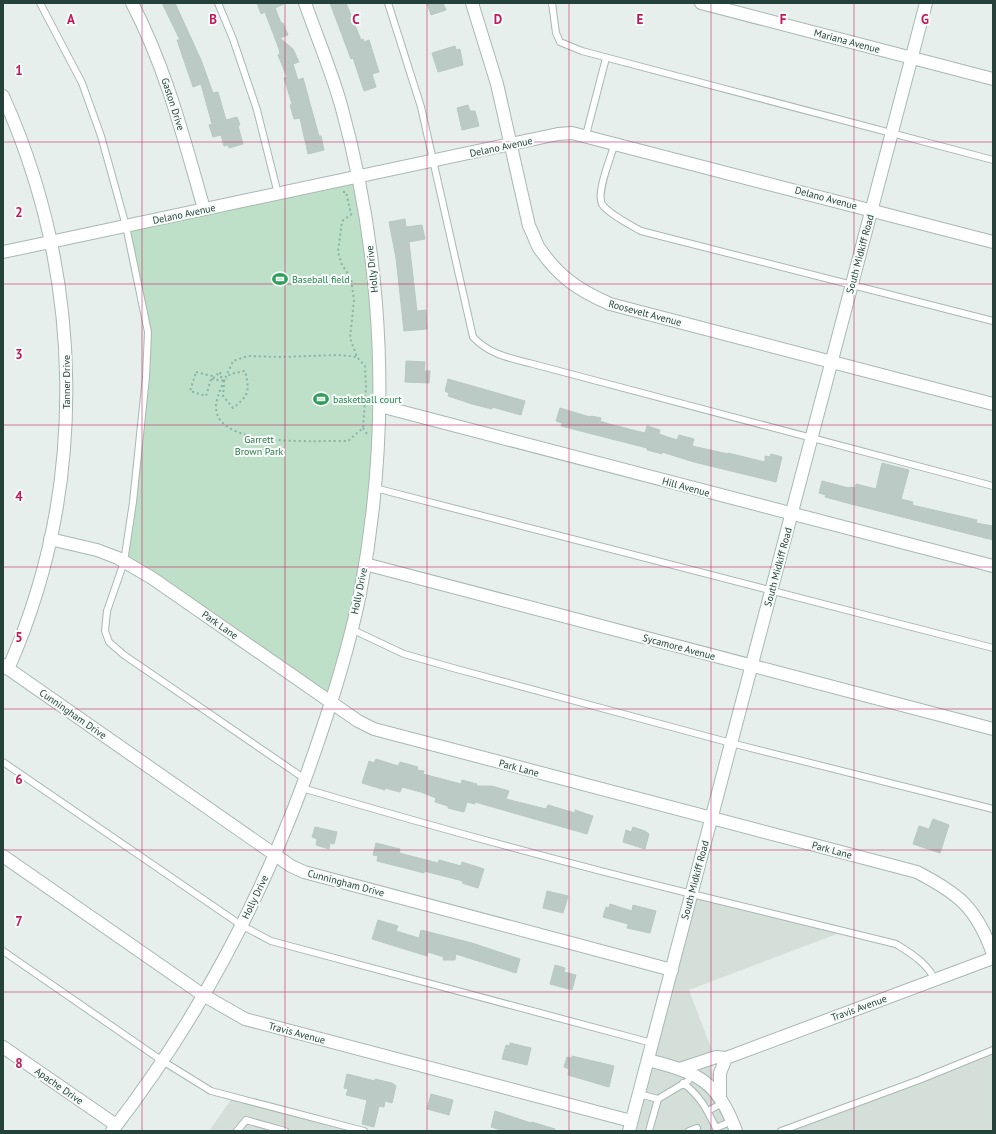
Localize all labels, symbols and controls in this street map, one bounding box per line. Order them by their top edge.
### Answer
text: A [67,11,75,28]
text: B [209,11,217,28]
text: C [352,11,360,28]
text: D [494,11,502,28]
text: E [637,11,644,28]
text: F [780,11,787,28]
text: G [921,11,929,28]
street label: Mariana Avenue [813,26,881,56]
text: 1 [15,62,23,79]
street label: Gaston Drive [158,76,188,132]
street label: Delano Avenue [468,134,534,160]
street label: Delano Avenue [793,183,859,213]
street label: Delano Avenue [151,201,217,227]
text: 2 [15,204,23,221]
street label: South Midkiff Road [843,213,877,295]
street label: Holly Drive [363,245,381,293]
sports icon: Baseball field [271,270,289,288]
place label: Baseball field [292,273,350,286]
street label: Roosevelt Avenue [607,297,683,329]
text: 3 [15,346,23,363]
street label: Tanner Drive [60,355,73,409]
sports icon: basketball court [312,390,330,408]
place label: basketball court [333,393,402,406]
park label: Garrett Brown Park [235,433,283,458]
street label: Hill Avenue [661,474,711,500]
text: 4 [15,488,23,505]
street label: South Midkiff Road [761,526,795,608]
street label: Holly Drive [348,567,370,615]
street label: Park Lane [199,608,241,642]
text: 5 [15,629,23,646]
street label: Sycamore Avenue [641,631,717,663]
street label: Cunningham Drive [37,686,109,742]
street label: Park Lane [497,756,541,780]
text: 6 [15,771,23,788]
street label: Park Lane [810,838,854,862]
street label: South Midkiff Road [678,839,712,921]
street label: Cunningham Drive [306,866,386,900]
street label: Holly Drive [239,873,271,921]
text: 7 [15,913,23,930]
street label: Travis Avenue [829,992,889,1024]
street label: Travis Avenue [267,1019,327,1047]
text: 8 [15,1055,23,1072]
street label: Apache Drive [32,1065,86,1107]

